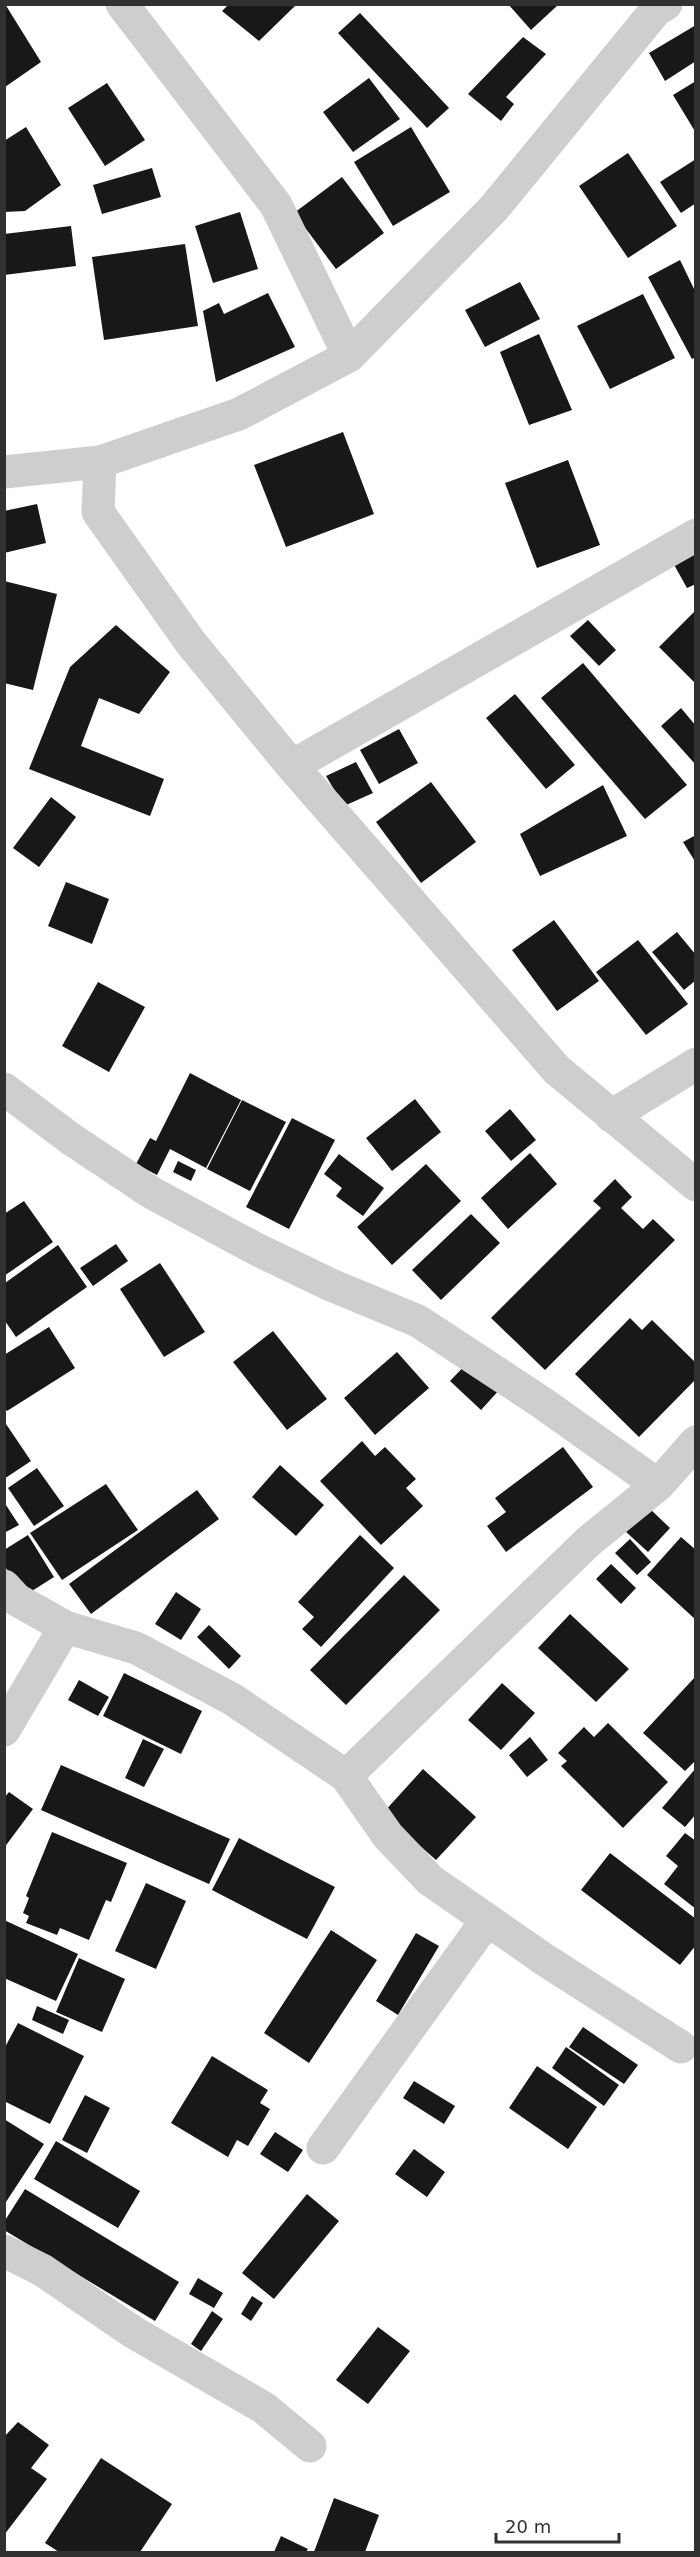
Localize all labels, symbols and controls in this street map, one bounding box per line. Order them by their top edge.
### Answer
scale bar [496,2506,619,2544]
text: 20 m [505,2516,551,2537]

